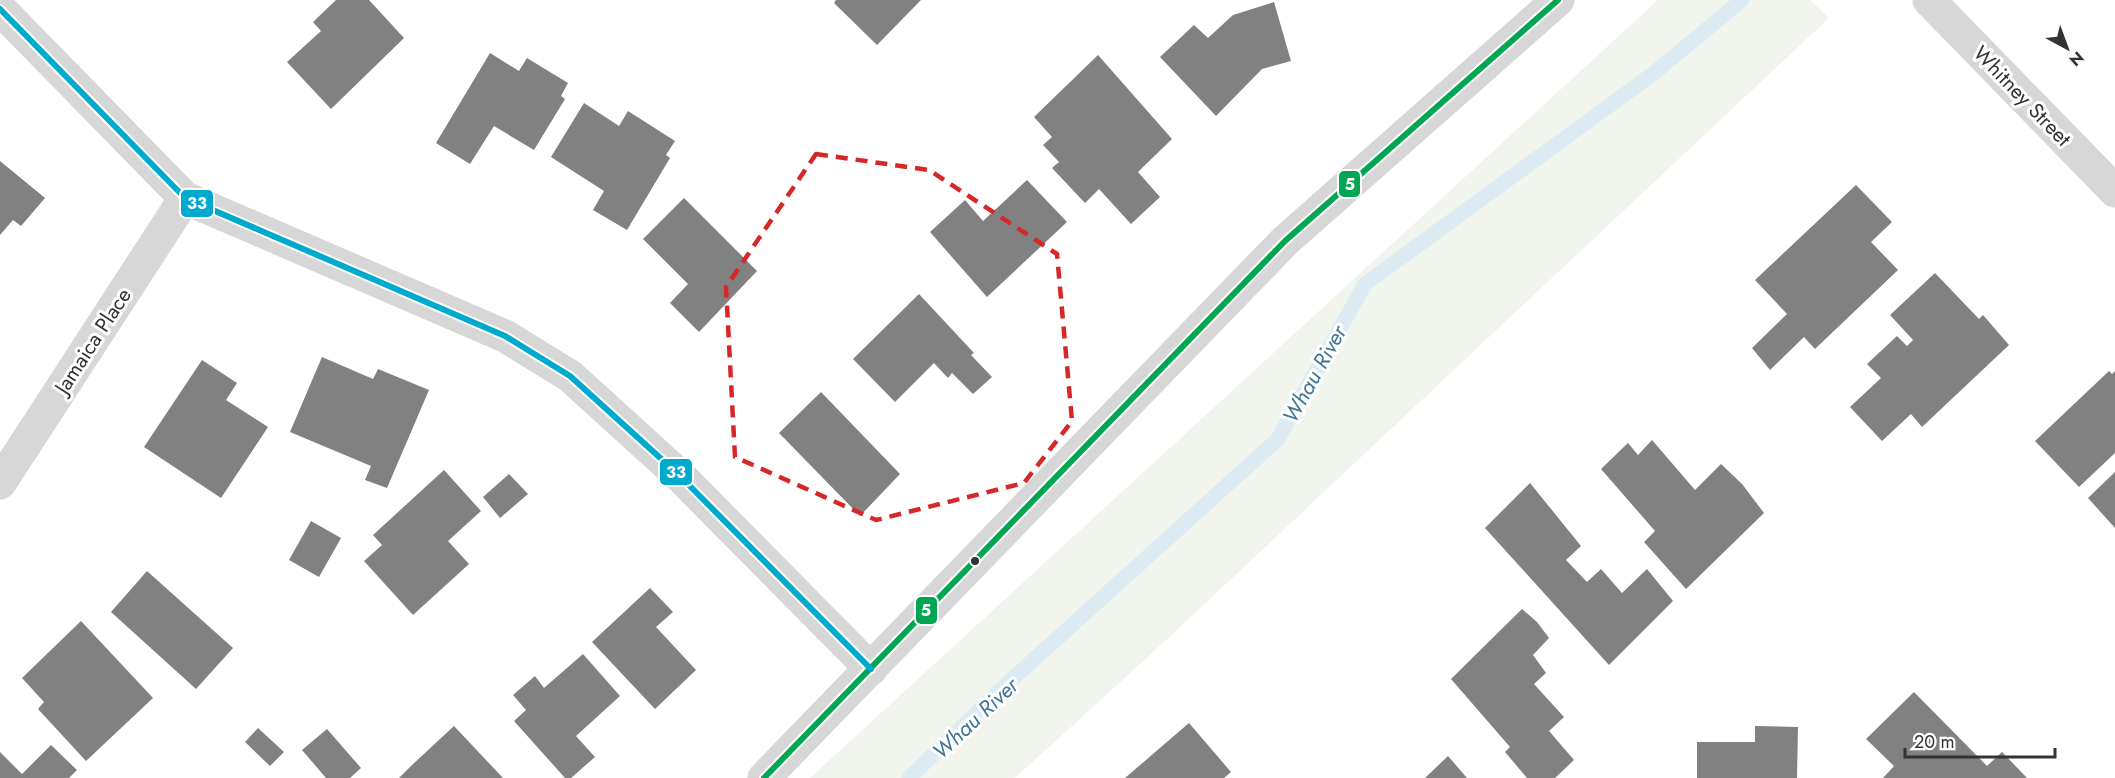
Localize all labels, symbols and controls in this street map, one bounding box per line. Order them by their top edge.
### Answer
north arrow [2037,18,2097,78]
street label: Whitney Street [1966,39,2078,153]
text: N [2064,46,2089,72]
line badge: 5 [1338,170,1361,198]
text: 5 [1345,173,1355,196]
line badge: 33 [180,189,214,218]
text: 33 [187,192,207,215]
street label: Jamaica Place [46,282,139,402]
water label: Whau River [1274,318,1355,429]
line badge: 33 [659,458,693,486]
text: 33 [666,461,686,484]
unlabelled marker [969,555,981,567]
line badge: 5 [915,596,938,625]
text: 5 [921,599,931,622]
water label: Whau River [925,669,1026,766]
scale bar [1905,721,2055,759]
text: 20 m [1914,729,1954,755]

